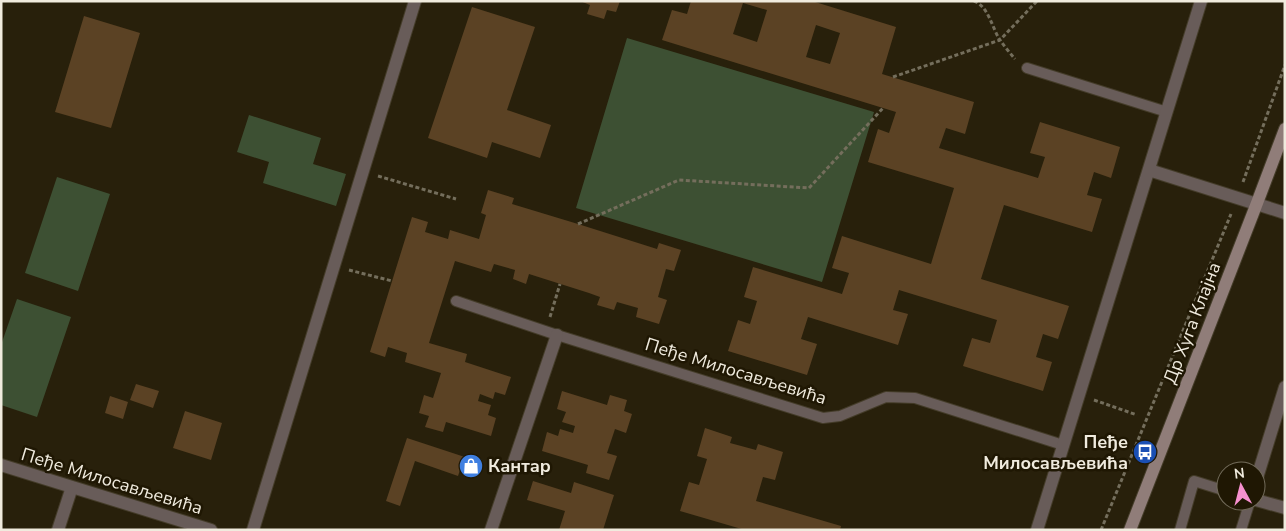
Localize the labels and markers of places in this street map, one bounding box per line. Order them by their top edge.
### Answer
place label: Пеђе Милосављевића [983,430,1128,475]
bus stop icon: Пеђе Милосављевића [1132,439,1158,465]
shop icon: Кантар [458,453,484,479]
place label: Кантар [488,454,551,478]

